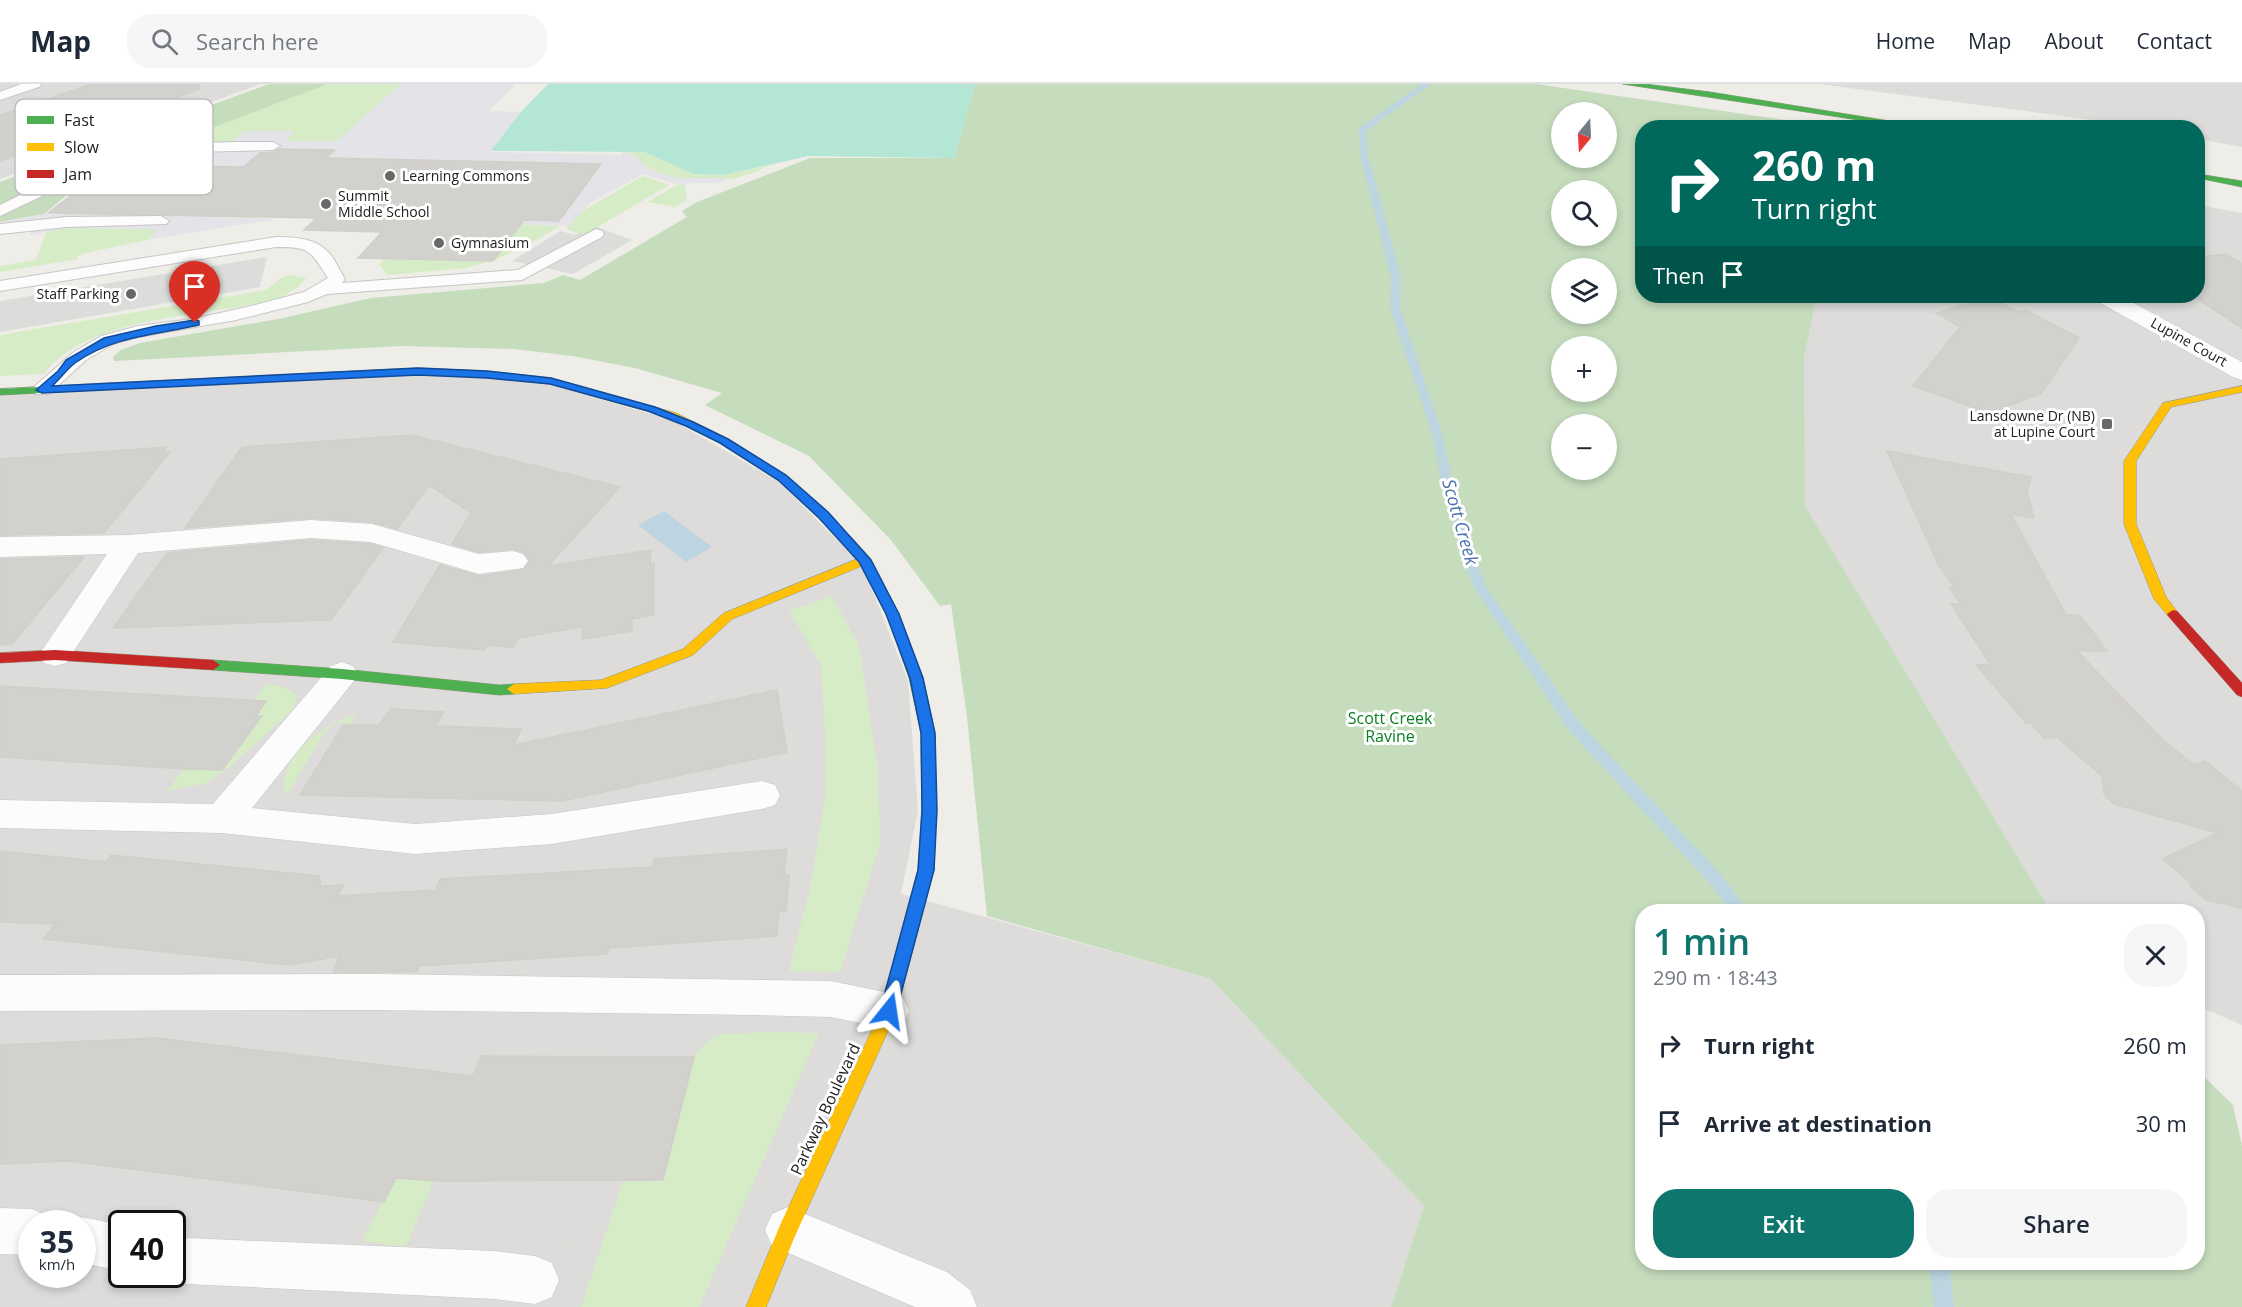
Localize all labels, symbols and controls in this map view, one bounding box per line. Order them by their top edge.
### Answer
search box [127,14,547,68]
text: Map [30,22,91,60]
icon: search [148,25,181,58]
text: Search here [196,26,319,56]
text: Home [1876,27,1935,55]
text: Map [1968,27,2011,55]
text: About [2044,27,2104,55]
text: Contact [2137,27,2212,55]
legend [15,99,213,195]
north arrow [1551,102,1617,168]
map controls [1551,102,1617,480]
text: Fast [64,109,95,131]
text: Slow [64,136,99,158]
text: 260 m [1752,136,1876,193]
icon: right [1653,144,1731,222]
text: Jam [62,163,92,185]
place label: Learning Commons [402,166,530,185]
marker: Learning Commons [383,169,397,183]
button: search [1551,180,1617,246]
place label: Summit Middle School [338,186,430,221]
text: Turn right [1752,190,1877,227]
marker: Summit Middle School [319,197,333,211]
place label: Gymnasium [451,233,529,252]
marker: Gymnasium [432,236,446,250]
button: layers [1551,258,1617,324]
icon: arrive [1716,258,1749,291]
text: Then [1653,260,1704,290]
pin [169,261,220,323]
icon: arrive [178,270,211,303]
place label: Staff Parking [36,284,119,303]
marker: Staff Parking [124,287,138,301]
street label: Lupine Court [2148,313,2231,370]
button: + [1551,336,1617,402]
place label: Lansdowne Dr (NB) at Lupine Court [1969,406,2095,441]
button: − [1551,414,1617,480]
marker: Lansdowne Dr (NB) at Lupine Court [2100,417,2114,431]
water label: Scott Creek [1437,476,1485,569]
park label: Scott Creek Ravine [1348,707,1433,747]
text: 1 min [1653,917,1750,966]
button: close [2124,924,2187,987]
text: 290 m · 18:43 [1653,964,1778,991]
position arrow [857,979,921,1043]
icon: right [1653,1029,1686,1062]
text: Turn right [1704,1030,1815,1060]
text: 260 m [2123,1030,2187,1060]
street label: Parkway Boulevard [785,1040,865,1178]
icon: arrive [1653,1107,1686,1140]
text: Arrive at destination [1704,1108,1932,1138]
text: 30 m [2136,1108,2187,1138]
button: Exit [1653,1189,1914,1258]
button: Share [1926,1189,2187,1258]
speed limit sign: 40 [108,1210,186,1288]
text: 35 [40,1221,74,1262]
text: km/h [39,1254,75,1274]

